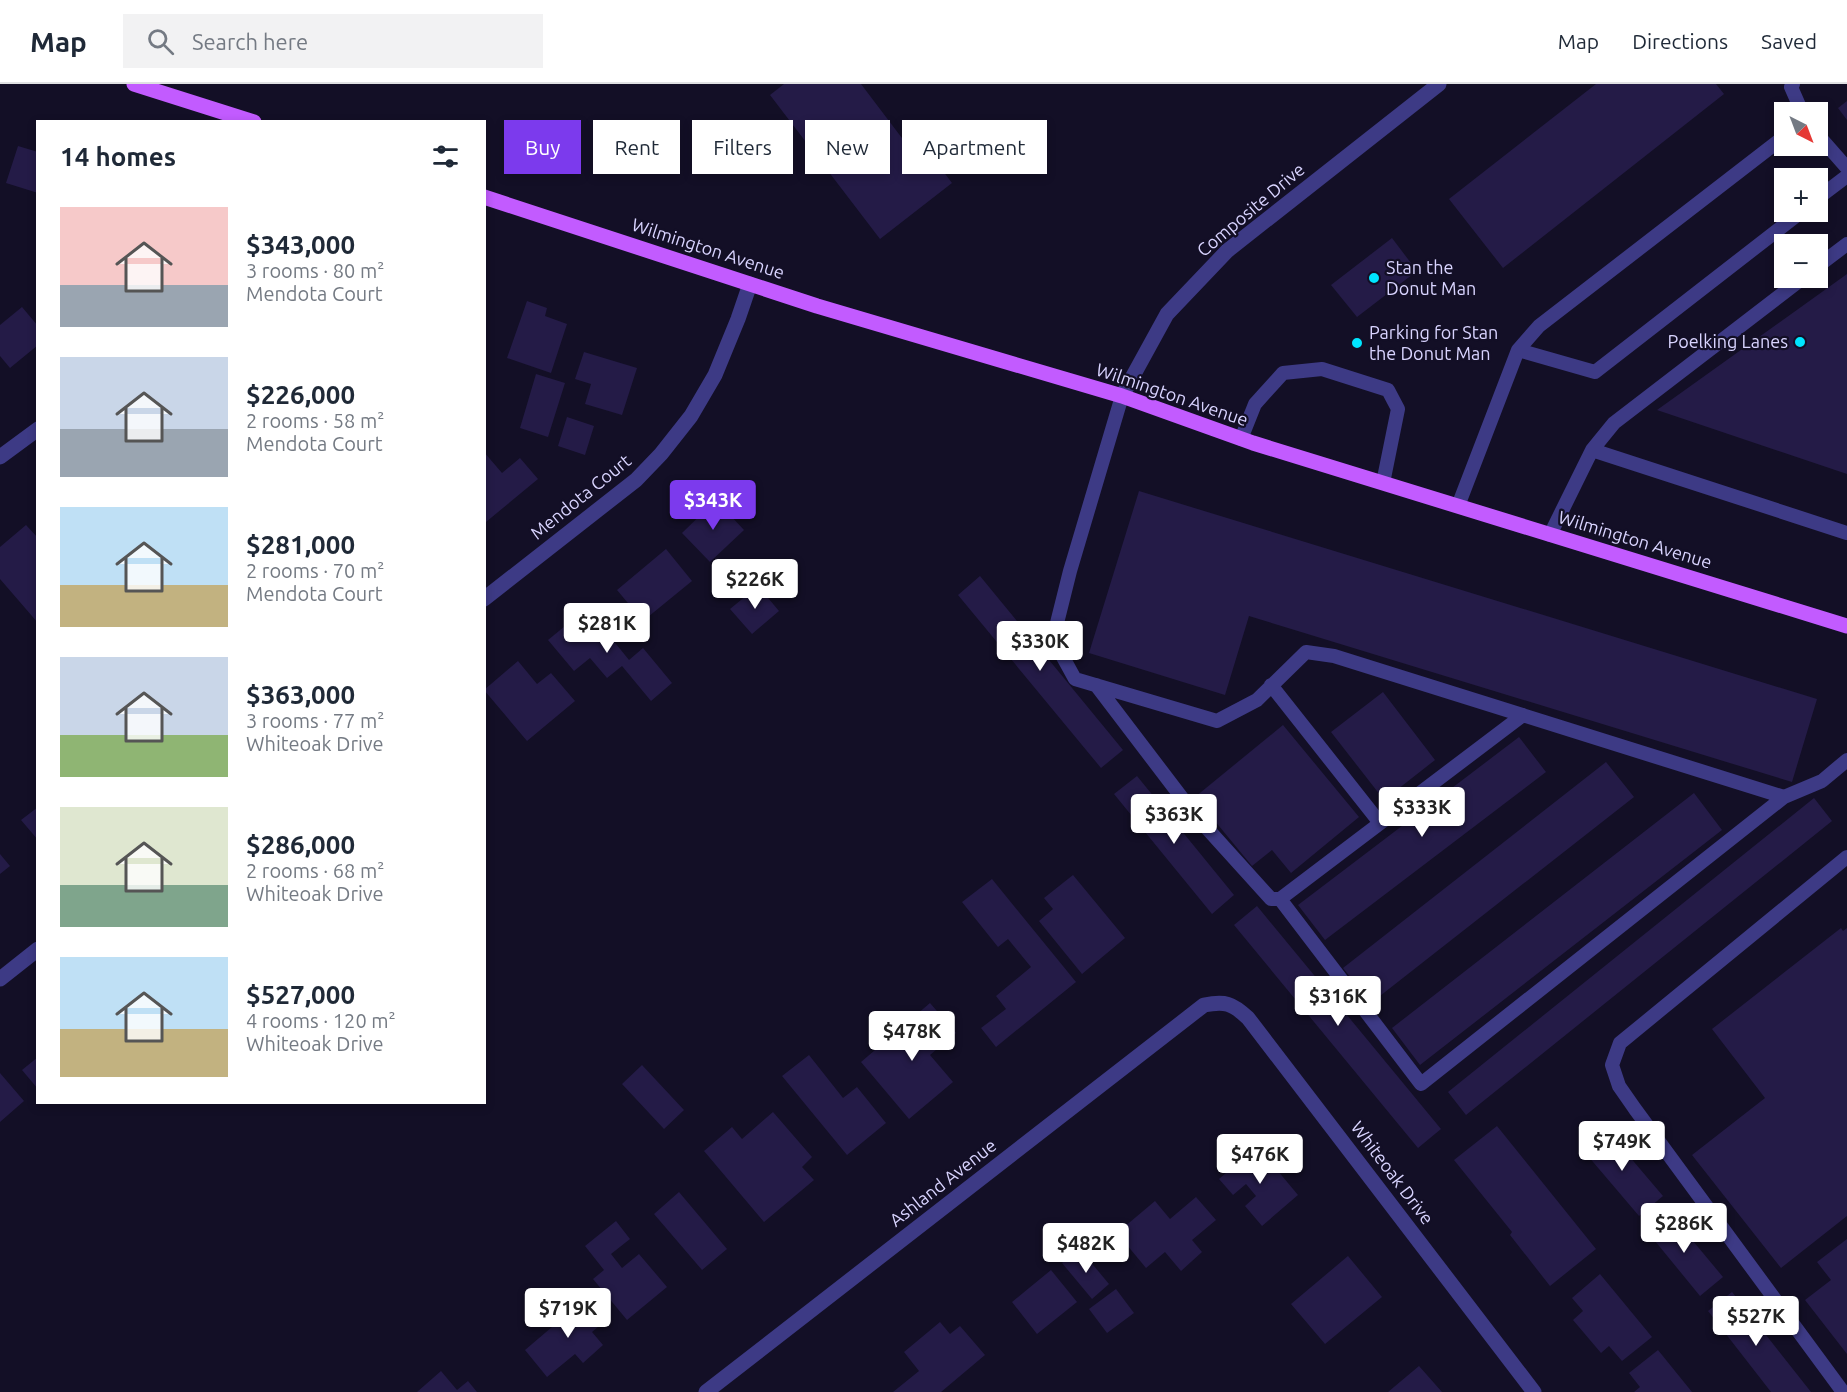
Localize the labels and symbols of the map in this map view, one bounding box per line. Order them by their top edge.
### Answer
north arrow [1774,102,1828,156]
street label: Composite Drive [1193,159,1308,260]
street label: Wilmington Avenue [629,214,787,282]
place label: Stan the Donut Man [1386,257,1476,298]
marker: Stan the Donut Man [1367,271,1381,285]
place label: Parking for Stan the Donut Man [1369,322,1498,363]
place label: Poelking Lanes [1668,331,1788,351]
marker: Poelking Lanes [1793,335,1807,349]
marker: Parking for Stan the Donut Man [1350,336,1364,350]
street label: Wilmington Avenue [1094,359,1251,429]
street label: Mendota Court [526,450,634,543]
pin: $343K [671,480,755,531]
street label: Wilmington Avenue [1556,506,1714,572]
pin: $226K [713,559,797,610]
pin: $281K [565,603,649,654]
pin: $330K [998,621,1082,672]
pin: $333K [1380,787,1464,838]
pin: $363K [1132,794,1216,845]
pin: $316K [1296,976,1380,1027]
pin: $478K [870,1011,954,1062]
street label: Whiteoak Drive [1348,1117,1438,1228]
pin: $749K [1580,1121,1664,1172]
street label: Ashland Avenue [885,1134,1000,1230]
pin: $476K [1218,1134,1302,1185]
pin: $286K [1642,1203,1726,1254]
pin: $482K [1044,1223,1128,1274]
pin: $719K [526,1288,610,1339]
pin: $527K [1714,1296,1798,1347]

